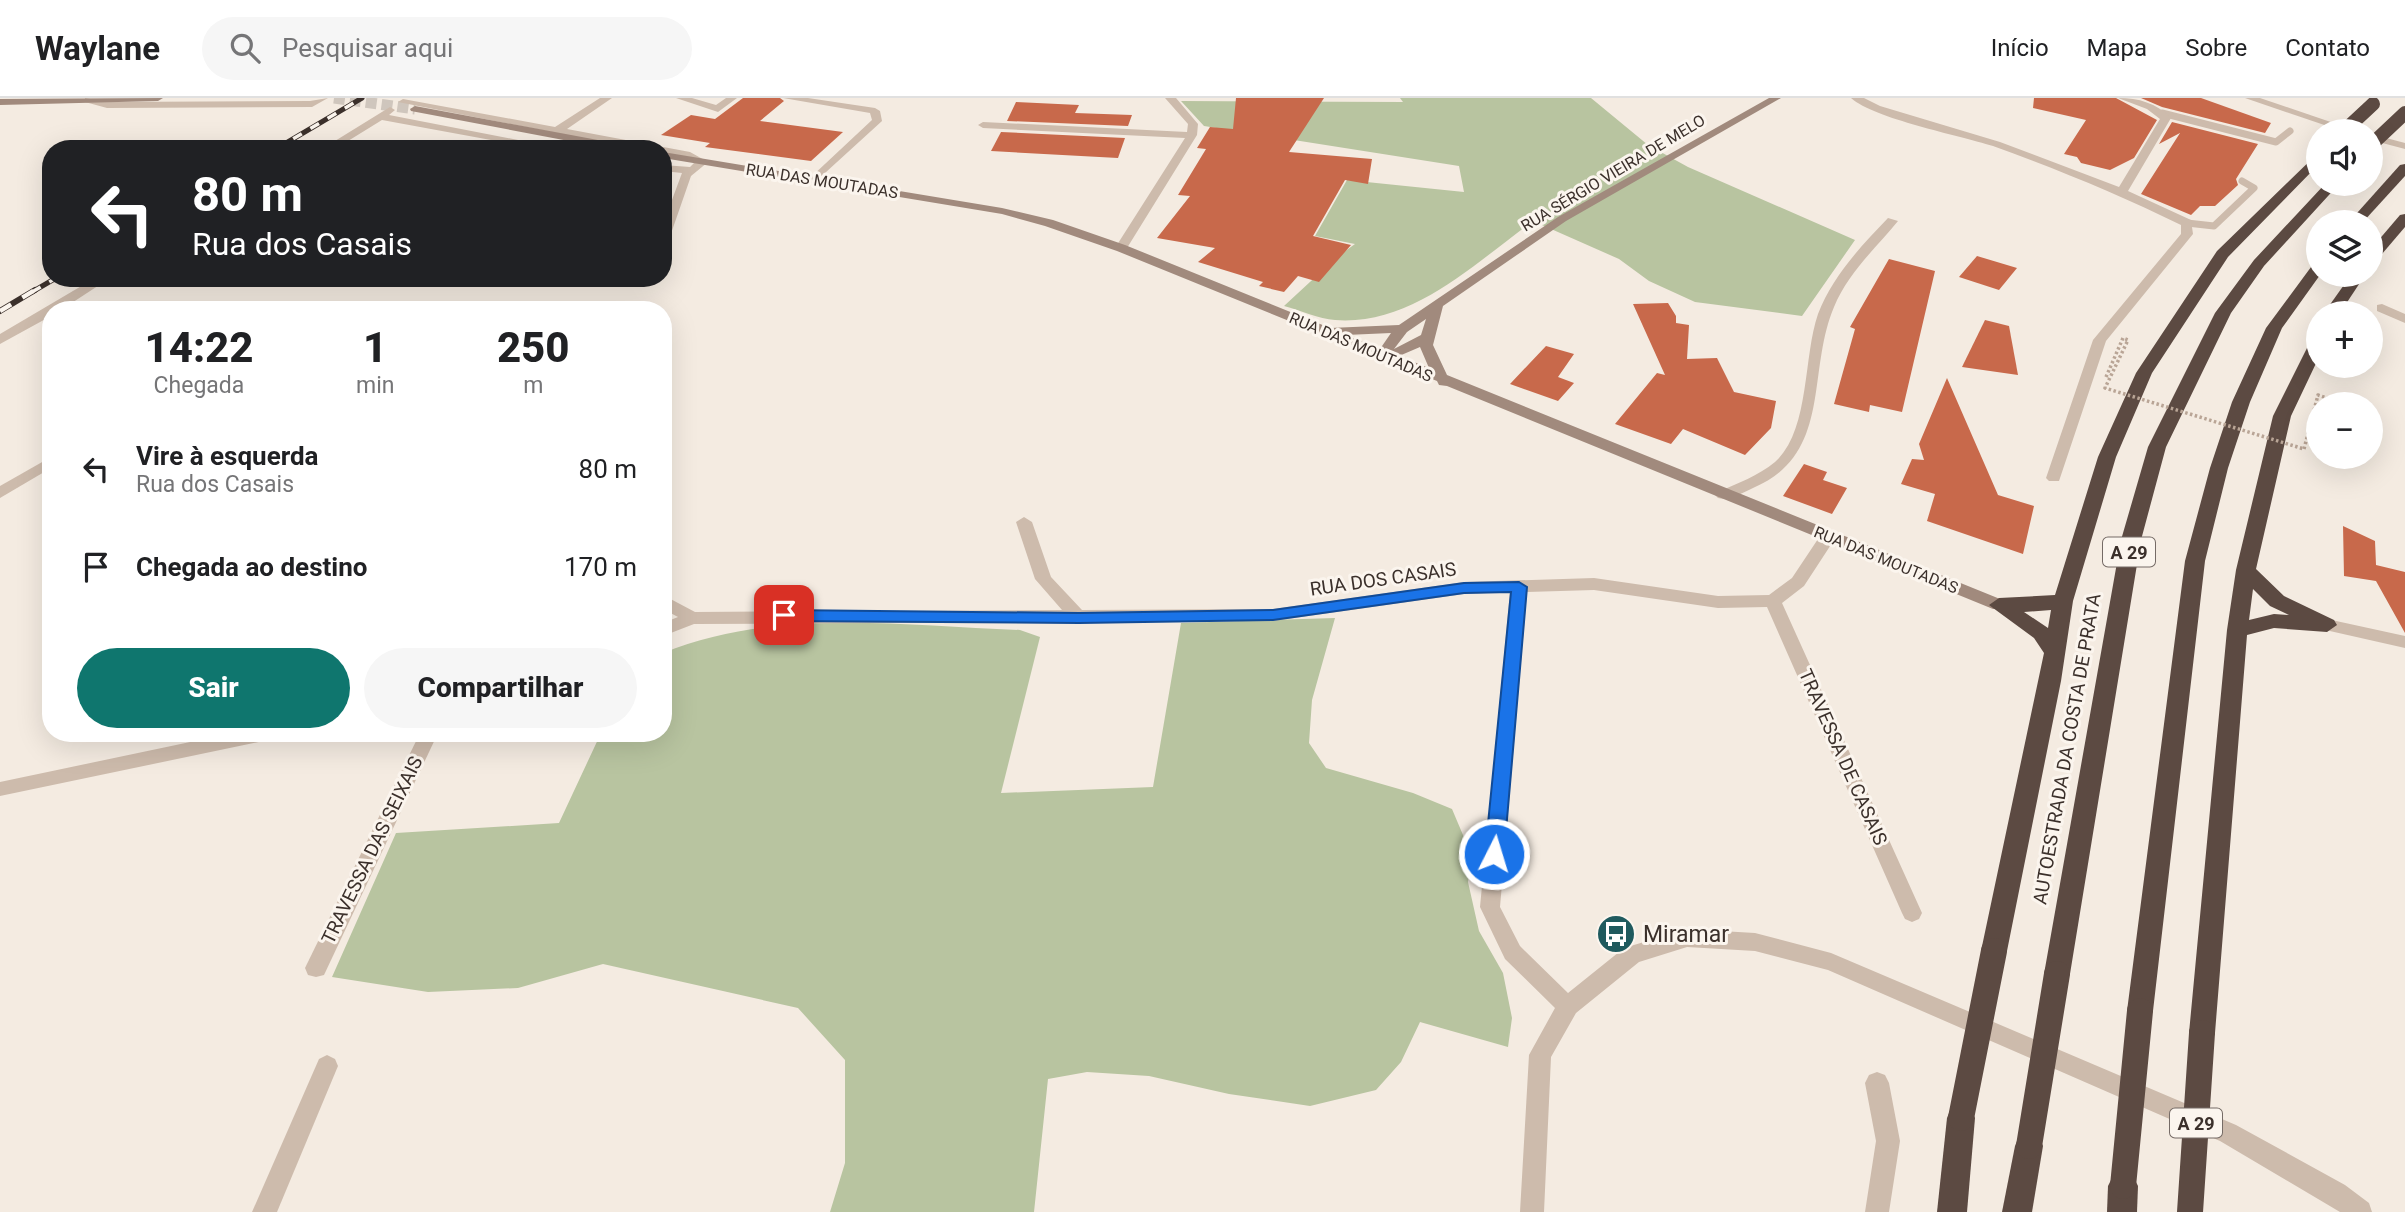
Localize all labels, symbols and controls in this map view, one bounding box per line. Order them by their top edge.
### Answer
search box [202,17,692,80]
text: Waylane [35,29,160,68]
icon: search [226,29,264,67]
text: Pesquisar aqui [282,33,453,63]
text: Início [1991,34,2049,62]
text: Mapa [2087,34,2147,62]
text: Sobre [2185,34,2247,62]
text: Contato [2285,34,2370,62]
street label: RUA SÉRGIO VIEIRA DE MELO [1518,110,1708,236]
map controls [2306,119,2383,469]
button: sound [2306,119,2383,196]
street label: RUA DAS MOUTADAS [745,160,899,202]
text: 80 m [192,166,303,223]
icon: left [77,168,168,259]
button: layers [2306,210,2383,287]
text: Rua dos Casais [192,225,412,263]
button: + [2306,301,2383,378]
street label: RUA DAS MOUTADAS [1287,308,1435,386]
text: 14:22 [144,323,254,372]
text: 1 [363,323,387,372]
text: 250 [497,323,570,372]
text: Chegada [154,372,244,399]
text: min [356,372,394,399]
text: m [523,372,543,399]
button: − [2306,392,2383,469]
text: Vire à esquerda [136,441,319,471]
icon: left [77,450,115,488]
text: 80 m [579,454,637,484]
text: Rua dos Casais [136,471,294,498]
street label: RUA DAS MOUTADAS [1811,522,1961,598]
road number: A 29 [2103,538,2155,566]
icon: arrive [77,548,115,586]
text: Chegada ao destino [136,552,367,582]
text: 170 m [564,552,637,582]
street label: RUA DOS CASAIS [1308,557,1458,601]
pin [754,585,814,645]
street label: AUTOESTRADA DA COSTA DE PRATA [2028,591,2106,906]
icon: arrive [765,596,803,634]
button: Sair [77,648,350,728]
button: Compartilhar [364,648,637,728]
street label: TRAVESSA DE CASAIS [1794,666,1892,848]
street label: TRAVESSA DAS SEIXAIS [317,752,427,948]
position arrow [1457,817,1531,891]
bus stop icon: Miramar [1595,913,1637,955]
place label: Miramar [1643,921,1729,948]
road number: A 29 [2170,1108,2222,1138]

